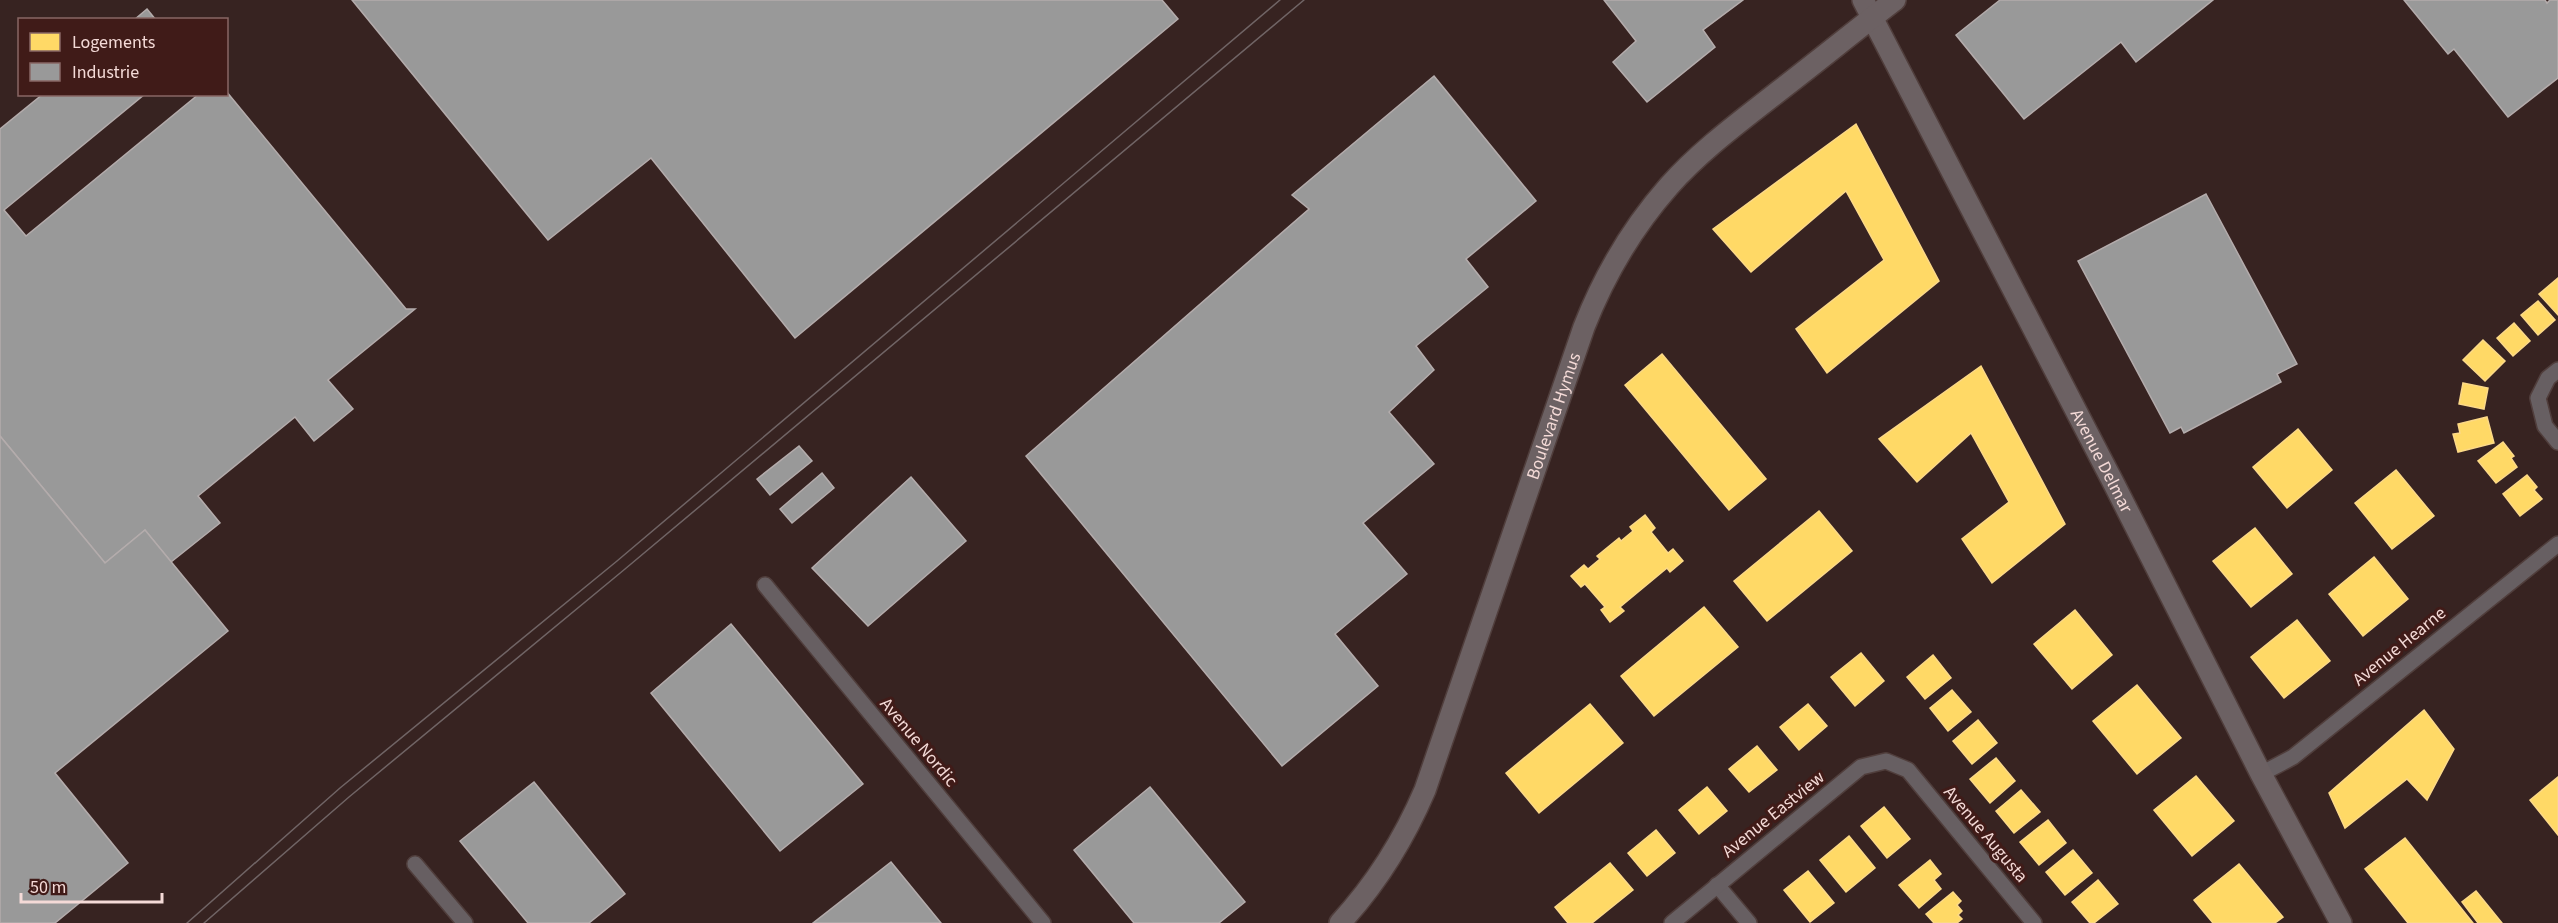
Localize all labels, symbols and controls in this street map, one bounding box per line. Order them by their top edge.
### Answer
legend [18,18,228,96]
text: Logements [72,30,155,55]
text: Industrie [72,60,139,85]
street label: Boulevard Hymus [1520,349,1587,483]
street label: Avenue Delmar [2064,405,2139,518]
street label: Avenue Hearne [2347,601,2451,692]
street label: Avenue Nordic [874,692,963,792]
street label: Avenue Eastview [1717,765,1830,864]
street label: Avenue Augusta [1938,781,2034,888]
scale bar [21,866,162,904]
text: 50 m [30,875,66,900]

